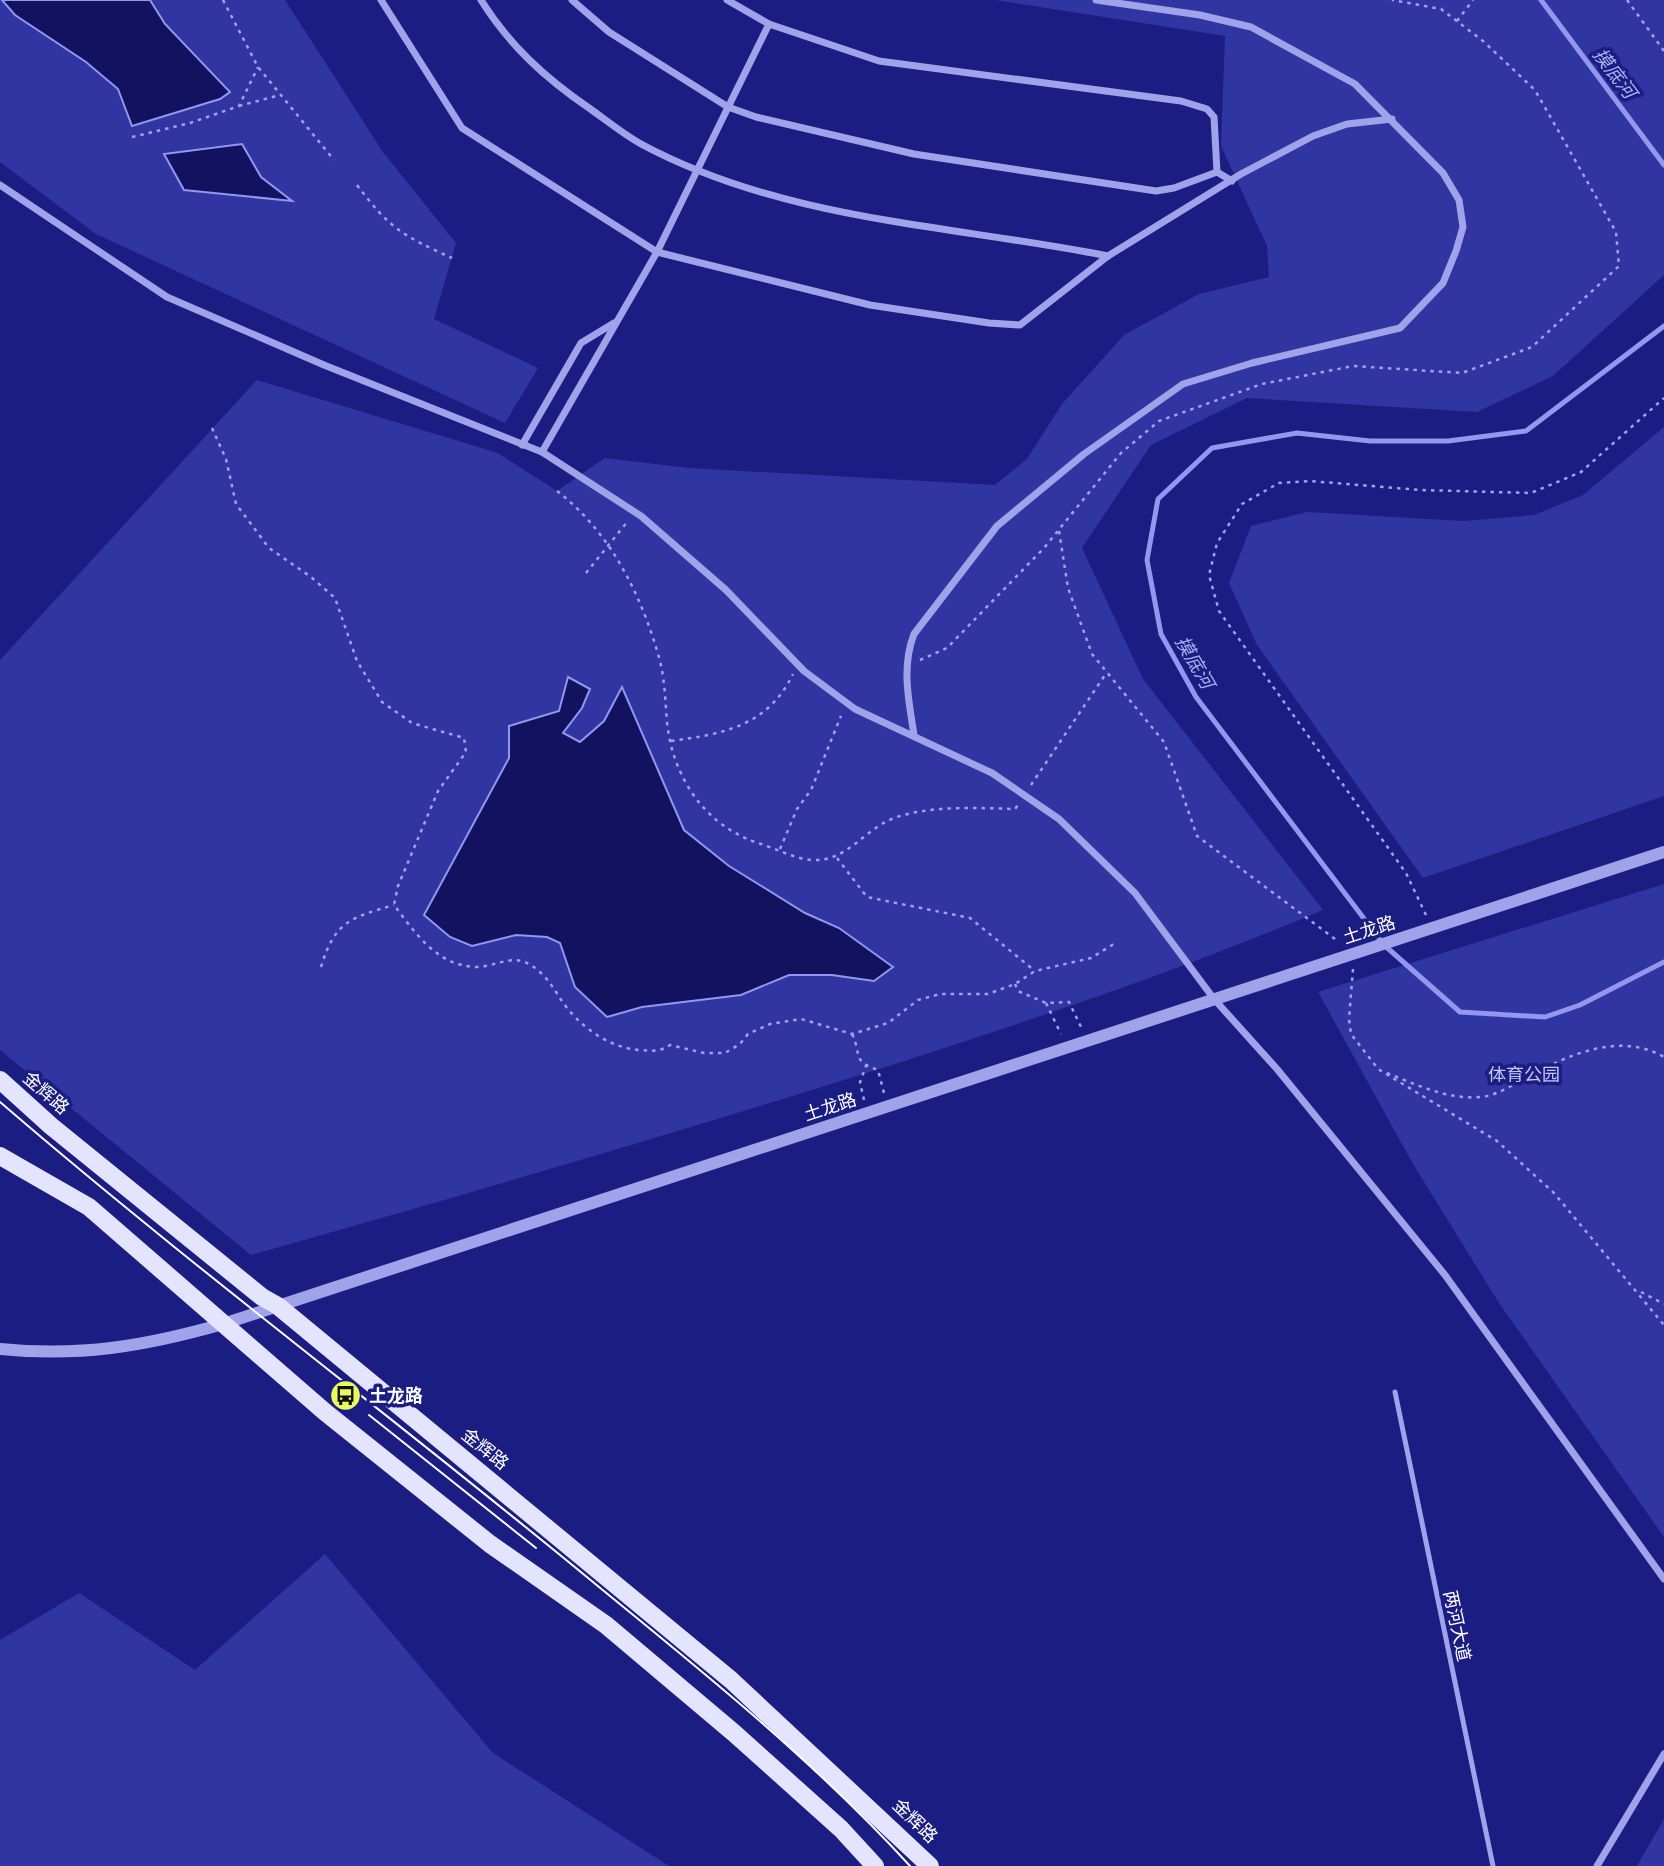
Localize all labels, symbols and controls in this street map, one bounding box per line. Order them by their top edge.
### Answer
water label: 摸底河 [1589,43,1644,106]
water label: 摸底河 [1171,631,1222,696]
street label: 土龙路 [1340,910,1398,948]
park label: 体育公园 [1488,1063,1560,1085]
street label: 金辉路 [19,1066,74,1118]
street label: 土龙路 [801,1087,859,1125]
bus stop icon: 土龙路 [329,1379,363,1413]
place label: 土龙路 [369,1384,423,1406]
street label: 金辉路 [458,1423,514,1474]
street label: 两河大道 [1440,1588,1476,1663]
street label: 金辉路 [889,1794,943,1847]

